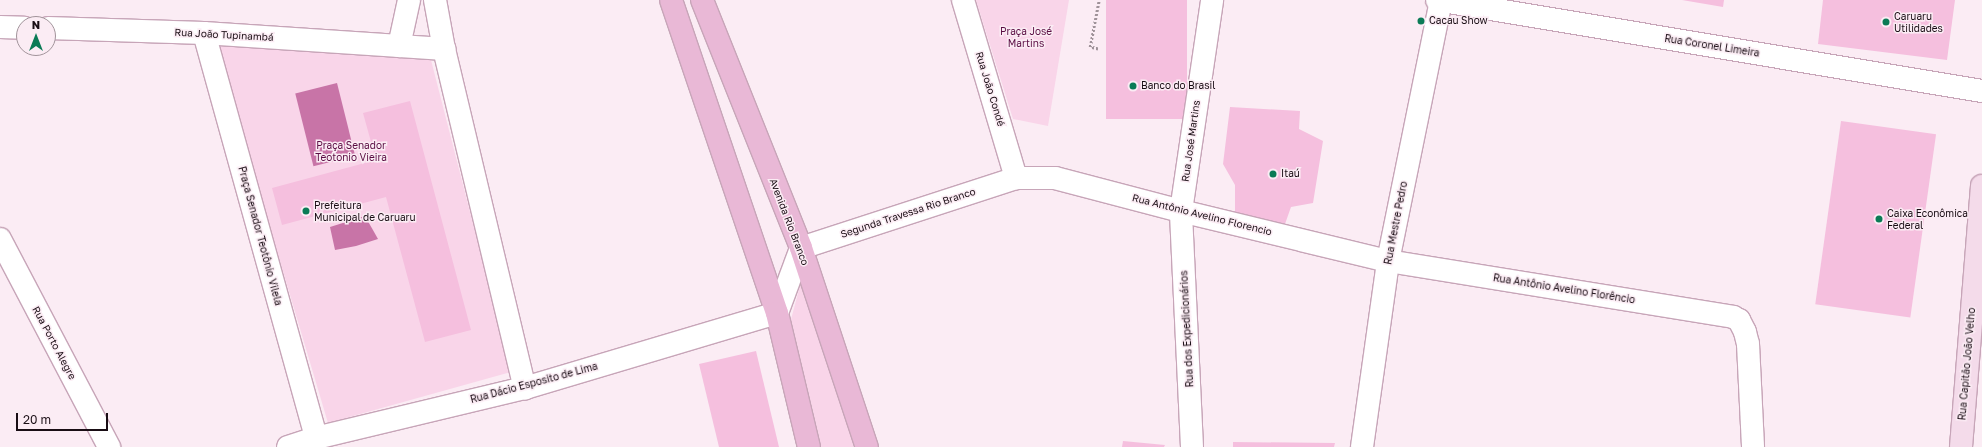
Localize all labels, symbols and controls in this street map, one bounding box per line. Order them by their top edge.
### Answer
place label: Caruaru Utilidades [1894,10,1943,34]
place label: Cacau Show [1429,15,1488,27]
north arrow [16,16,56,56]
marker: Cacau Show [1416,16,1426,26]
marker: Caruaru Utilidades [1881,17,1891,27]
text: N [32,18,40,31]
park label: Praça José Martins [1000,25,1052,48]
street label: Rua João Tupinambá [174,26,274,44]
street label: Rua Coronel Limeira [1664,33,1760,59]
street label: Rua João Condé [973,50,1007,128]
place label: Banco do Brasil [1141,80,1215,92]
marker: Banco do Brasil [1128,81,1138,91]
street label: Rua José Martins [1179,99,1203,183]
park label: Praça Senador Teotonio Vieira [315,139,387,162]
street label: Praça Senador Teotônio Vilela [236,165,284,307]
place label: Itaú [1281,168,1300,180]
marker: Itaú [1268,169,1278,179]
street label: Avenida Rio Branco [767,177,811,267]
street label: Rua Mestre Pedro [1382,180,1410,266]
street label: Segunda Travessa Rio Branco [839,185,977,241]
street label: Rua Antônio Avelino Florencio [1131,192,1273,238]
place label: Prefeitura Municipal de Caruaru [314,199,416,222]
marker: Prefeitura Municipal de Caruaru [301,206,311,216]
place label: Caixa Econômica Federal [1887,207,1968,230]
marker: Caixa Econômica Federal [1874,214,1884,224]
street label: Rua dos Expedicionários [1178,270,1196,388]
street label: Rua Antônio Avelino Florêncio [1492,272,1636,306]
street label: Rua Porto Alegre [30,304,78,382]
street label: Rua Capitão João Velho [1956,307,1978,421]
street label: Rua Dácio Esposito de Lima [469,360,599,406]
scale bar [18,405,110,431]
text: 20 m [23,412,51,427]

